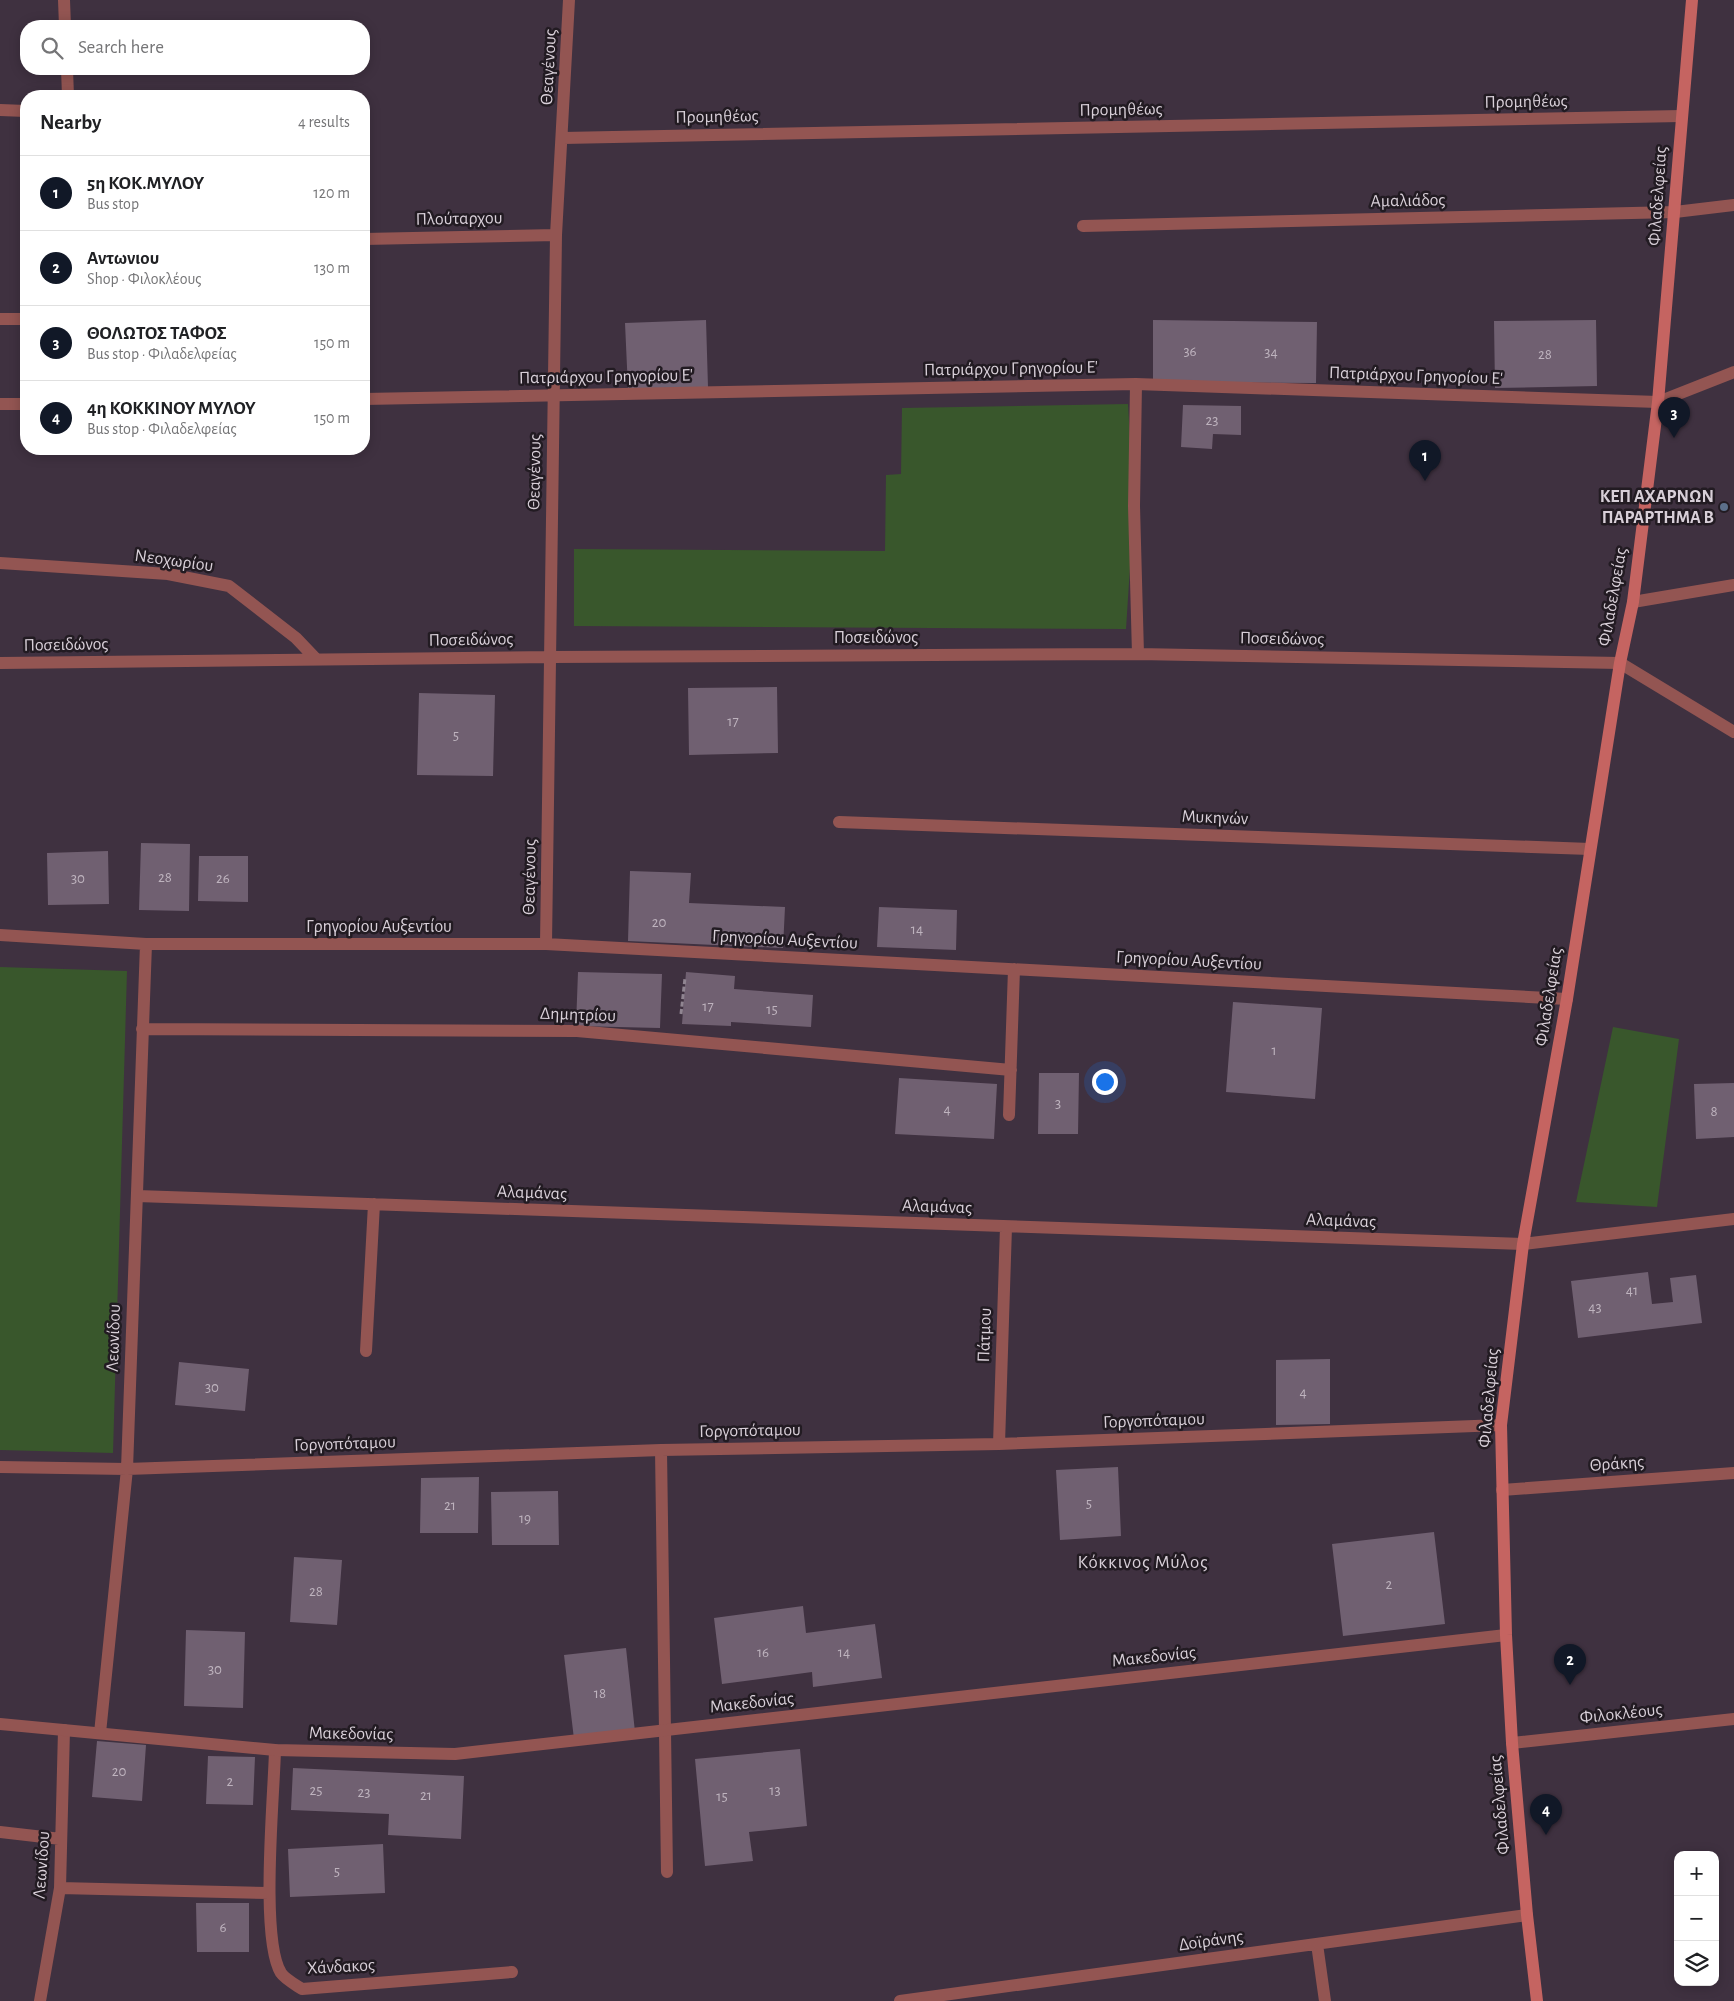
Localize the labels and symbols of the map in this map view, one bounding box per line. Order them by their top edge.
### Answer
street label: Θεαγένους [538,29,560,105]
street label: Προμηθέως [1484,92,1568,112]
street label: Προμηθέως [1079,100,1163,120]
street label: Προμηθέως [675,107,759,127]
street label: Φιλαδελφείας [1645,145,1670,246]
street label: Αμαλιάδος [1370,191,1446,211]
street label: Πλούταρχου [415,209,503,229]
house number: 36 [1183,344,1197,359]
house number: 34 [1264,345,1278,360]
house number: 28 [1538,347,1552,362]
street label: Πατριάρχου Γρηγορίου E' [924,357,1098,380]
street label: Πατριάρχου Γρηγορίου E' [1329,363,1503,388]
street label: Πατριάρχου Γρηγορίου E' [519,365,693,388]
pin: 3 [1658,397,1690,438]
house number: 23 [1205,413,1219,428]
street label: Θεαγένους [525,434,545,510]
pin: 1 [1409,440,1441,481]
place label: ΚΕΠ ΑΧΑΡΝΩΝ ΠΑΡΑΡΤΗΜΑ Β [1600,488,1714,527]
marker: ΚΕΠ ΑΧΑΡΝΩΝ ΠΑΡΑΡΤΗΜΑ Β [1718,501,1730,513]
street label: Νεοχωρίου [134,546,215,575]
street label: Φιλαδελφείας [1594,546,1631,648]
street label: Ποσειδώνος [834,629,918,647]
street label: Ποσειδώνος [1240,629,1324,649]
street label: Ποσειδώνος [429,630,513,650]
street label: Ποσειδώνος [24,635,108,655]
house number: 17 [727,714,739,729]
house number: 5 [453,728,459,743]
street label: Μυκηνών [1181,808,1249,828]
street label: Θεαγένους [520,839,540,915]
house number: 28 [158,870,172,885]
house number: 30 [71,871,85,886]
house number: 26 [216,871,230,886]
house number: 20 [652,915,666,930]
street label: Γρηγορίου Αυξεντίου [306,917,452,936]
house number: 14 [911,922,923,937]
street label: Γρηγορίου Αυξεντίου [712,926,858,953]
street label: Φιλαδελφείας [1531,946,1566,1048]
street label: Γρηγορίου Αυξεντίου [1116,947,1262,974]
house number: 17 [702,999,714,1014]
house number: 15 [766,1002,778,1017]
street label: Δημητρίου [540,1004,616,1025]
house number: 1 [1271,1043,1277,1058]
your location [1092,1069,1118,1095]
house number: 3 [1055,1096,1061,1111]
house number: 4 [943,1102,951,1117]
house number: 8 [1710,1104,1718,1119]
street label: Αλαμάνας [497,1183,567,1203]
street label: Αλαμάνας [902,1197,972,1217]
street label: Αλαμάνας [1306,1211,1376,1231]
house number: 41 [1626,1283,1638,1298]
house number: 43 [1588,1300,1602,1315]
street label: Λεωνίδου [103,1304,124,1372]
street label: Πάτμου [975,1307,995,1363]
street label: Φιλαδελφείας [1475,1347,1502,1449]
house number: 30 [205,1380,219,1395]
house number: 4 [1299,1385,1307,1400]
street label: Γοργοπόταμου [1103,1410,1205,1432]
street label: Γοργοπόταμου [699,1421,801,1441]
street label: Γοργοπόταμου [294,1433,396,1455]
street label: Θράκης [1589,1453,1645,1475]
house number: 5 [1086,1496,1092,1511]
house number: 21 [444,1498,456,1513]
house number: 19 [519,1511,531,1526]
district label: Κόκκινος Μύλος [1077,1553,1209,1572]
house number: 2 [1386,1577,1393,1592]
house number: 28 [309,1584,323,1599]
street label: Μακεδονίας [1111,1643,1197,1670]
pin: 2 [1554,1644,1586,1685]
house number: 16 [757,1645,769,1660]
house number: 14 [838,1645,850,1660]
house number: 30 [208,1662,222,1677]
house number: 18 [594,1686,606,1701]
street label: Μακεδονίας [709,1689,795,1716]
street label: Φιλοκλέους [1579,1701,1663,1727]
street label: Μακεδονίας [309,1723,393,1744]
street label: Φιλαδελφείας [1486,1754,1513,1856]
house number: 20 [112,1764,126,1779]
house number: 2 [227,1774,234,1789]
house number: 25 [309,1783,323,1798]
house number: 13 [769,1783,781,1798]
house number: 23 [357,1785,371,1800]
house number: 21 [420,1788,432,1803]
house number: 15 [716,1789,728,1804]
pin: 4 [1530,1794,1562,1835]
street label: Λεωνίδου [30,1830,53,1899]
house number: 5 [334,1864,340,1879]
house number: 6 [219,1920,227,1935]
street label: Δοϊράνης [1177,1928,1245,1954]
street label: Χάνδακος [307,1956,375,1978]

